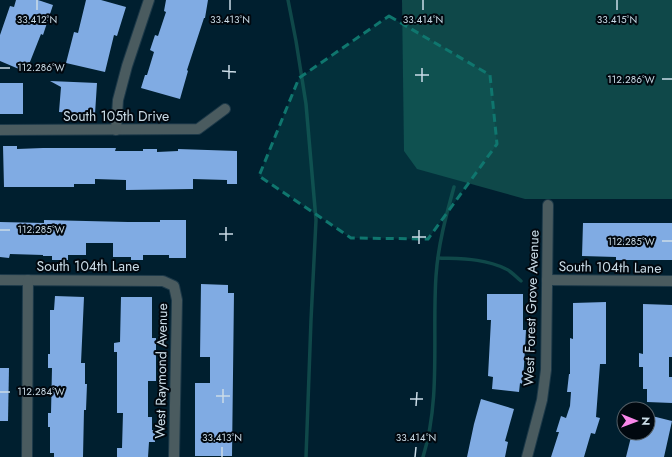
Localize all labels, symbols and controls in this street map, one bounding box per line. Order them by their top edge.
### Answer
text: 33.412°N [17,12,57,27]
text: 33.413°N [210,12,250,27]
text: 33.414°N [403,12,443,27]
text: 33.415°N [597,12,637,27]
text: 112.286°W [17,60,65,75]
text: 112.286°W [607,72,655,87]
street label: South 105th Drive [63,106,169,126]
text: 112.285°W [17,222,65,237]
street label: West Forest Grove Avenue [518,230,544,386]
text: 112.285°W [607,234,655,249]
street label: South 104th Lane [37,256,139,276]
street label: South 104th Lane [558,256,662,278]
street label: West Raymond Avenue [150,303,172,439]
text: 112.284°W [17,384,65,399]
north arrow [616,401,656,441]
text: N [638,417,654,426]
text: 33.413°N [202,430,242,445]
text: 33.414°N [396,430,436,445]

